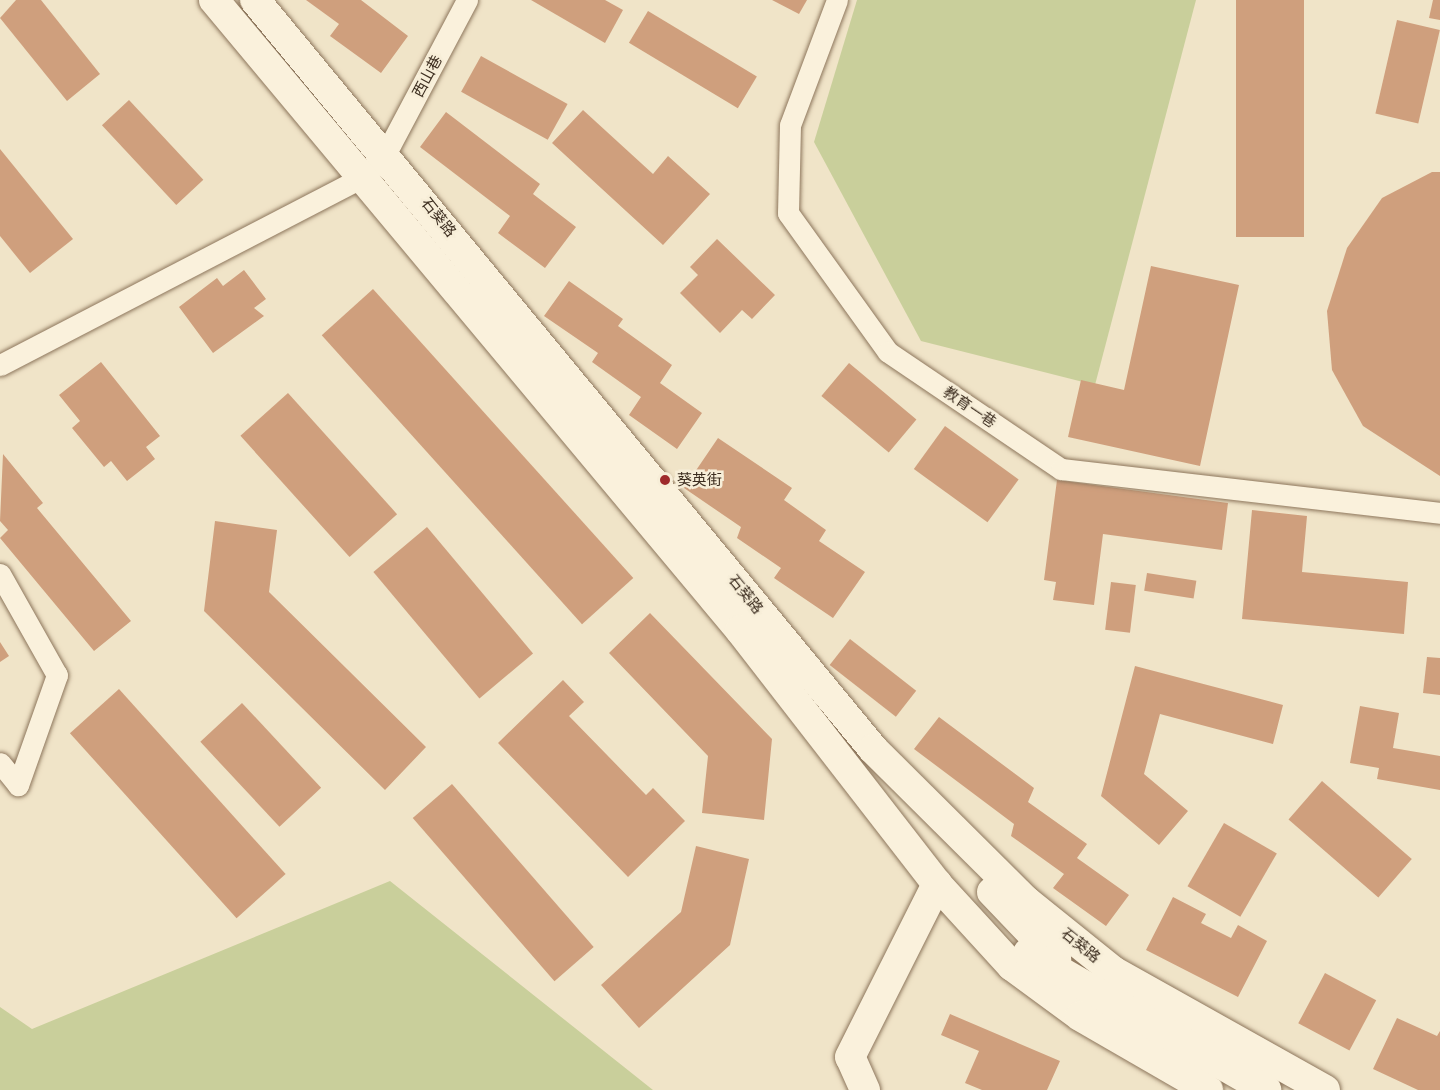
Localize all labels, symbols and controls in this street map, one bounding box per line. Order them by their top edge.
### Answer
street label: 西山巷 [408,52,446,100]
street label: 石葵路 [418,194,460,240]
street label: 教育一巷 [940,383,1000,431]
place label: 葵英街 [677,471,722,489]
marker: 葵英街 [658,473,672,487]
street label: 石葵路 [725,571,767,617]
street label: 石葵路 [1058,924,1104,966]

